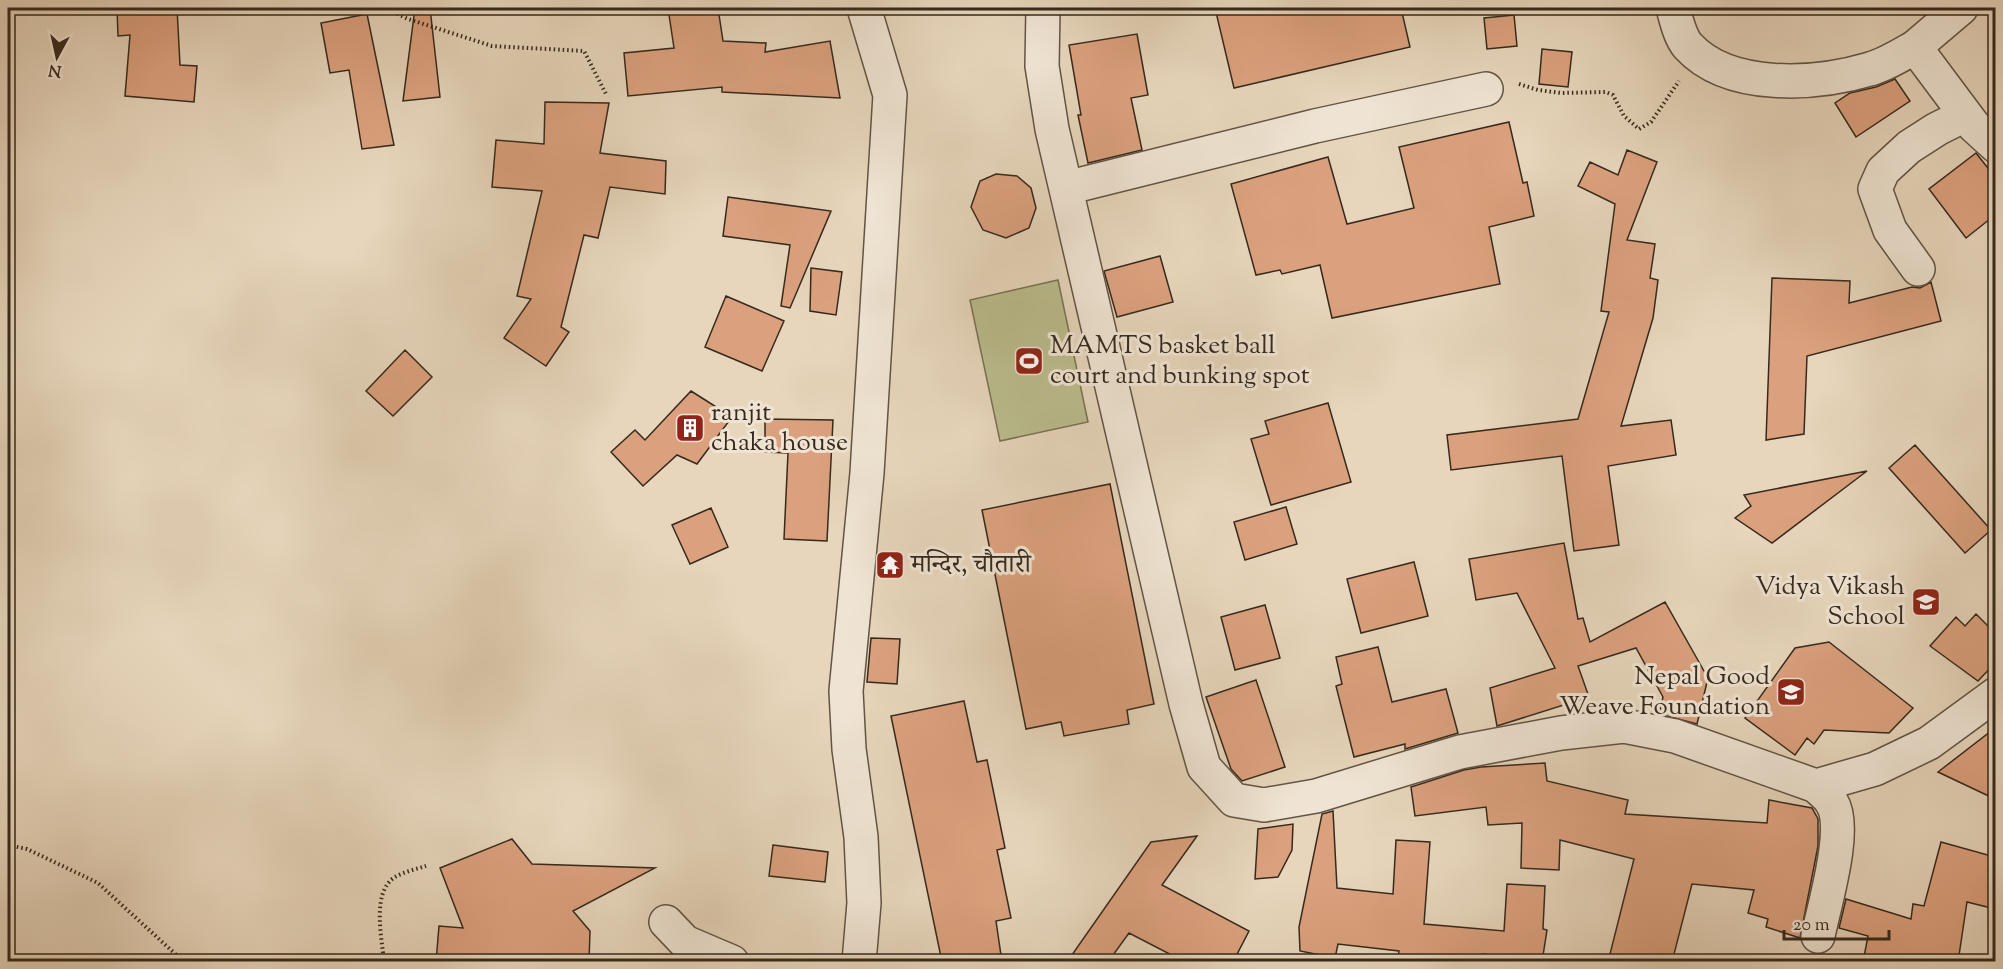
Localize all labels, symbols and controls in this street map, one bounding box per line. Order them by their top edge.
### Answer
north arrow [27,27,87,87]
text: N [47,57,63,82]
place label: MAMTS basket ball court and bunking spot [1050,328,1310,395]
sports icon: MAMTS basket ball court and bunking spot [1013,345,1045,377]
place label: ranjit chaka house [711,395,848,462]
building icon: ranjit chaka house [674,412,706,444]
place label: मन्दिर, चौतारी [909,547,1032,584]
temple icon: मन्दिर, चौतारी [874,549,906,581]
place label: Vidya Vikash School [1755,569,1905,636]
school or university icon: Vidya Vikash School [1910,586,1942,618]
place label: Nepal Good Weave Foundation [1559,659,1770,726]
school or university icon: Nepal Good Weave Foundation [1775,676,1807,708]
scale bar [1784,903,1889,941]
text: 20 m [1793,913,1830,939]

